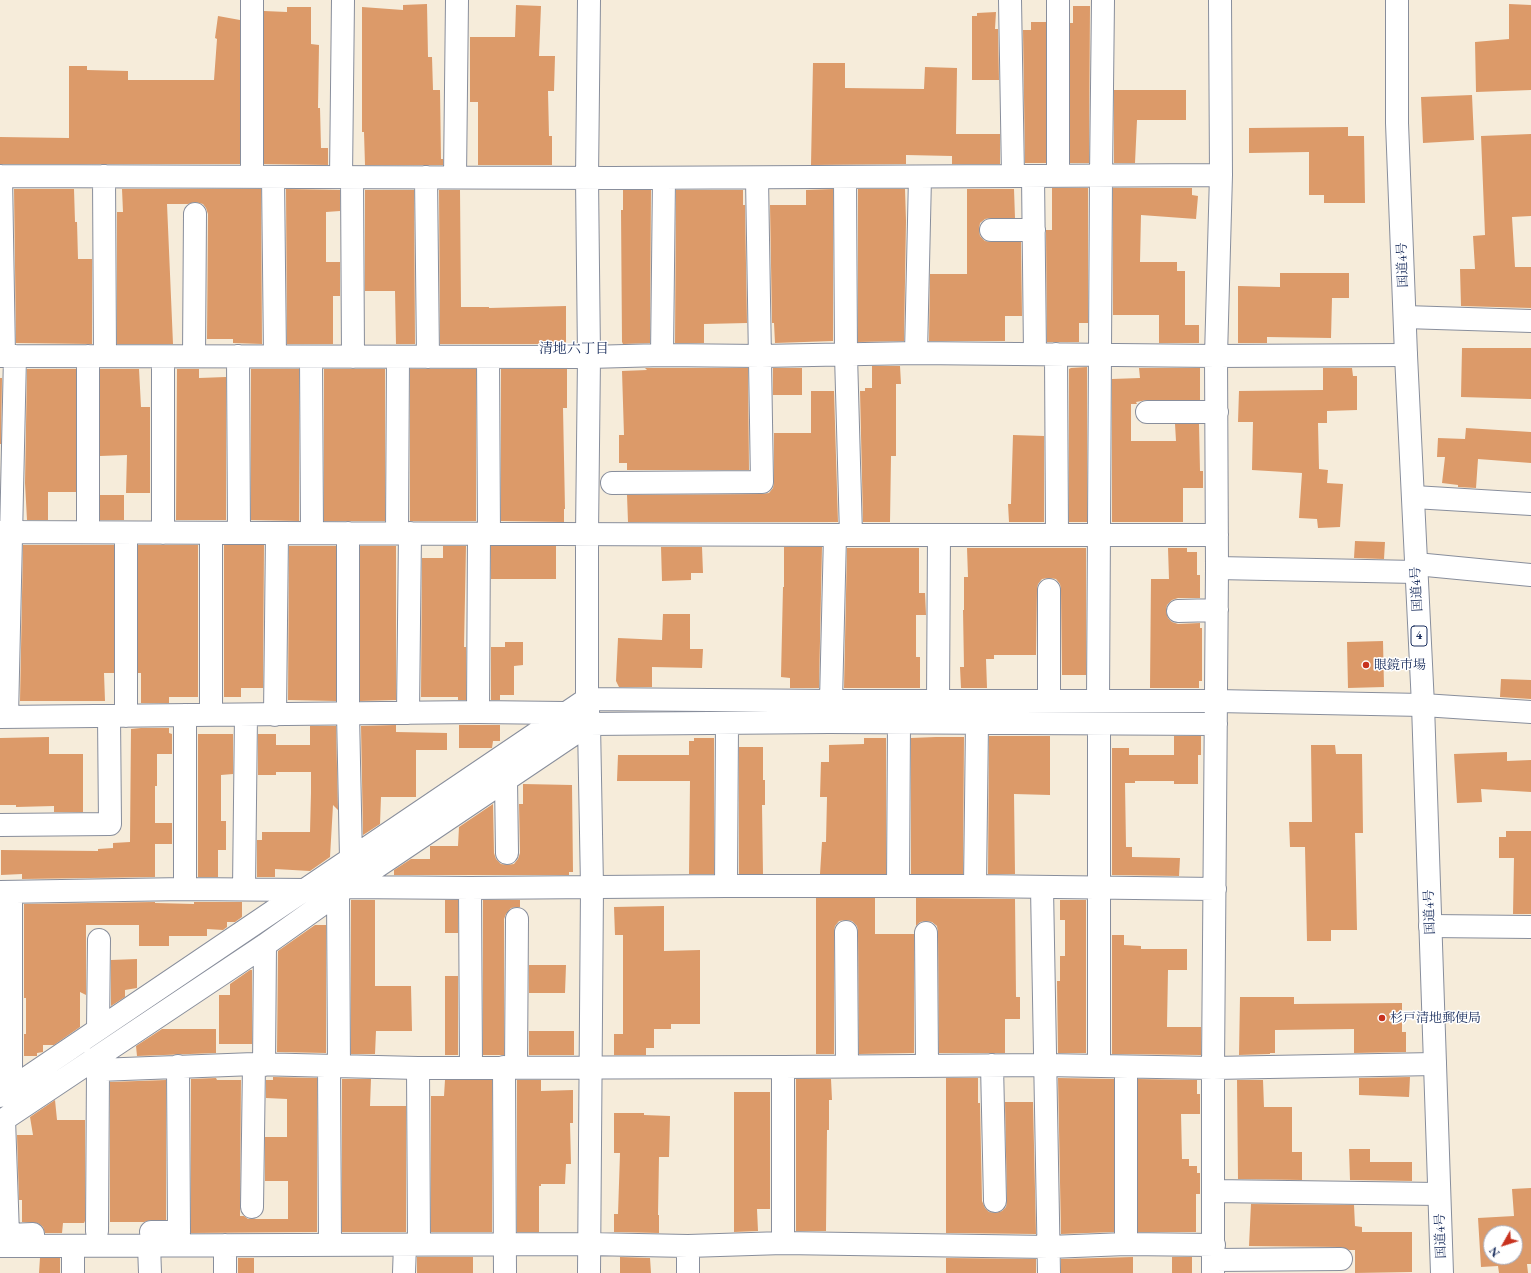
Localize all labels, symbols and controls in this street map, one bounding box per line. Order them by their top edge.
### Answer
street label: 国道4号 [1394,242,1412,288]
district label: 清地六丁目 [539,341,609,357]
street label: 国道4号 [1408,566,1426,612]
road number: 4 [1411,626,1427,646]
place label: 眼鏡市場 [1374,657,1426,673]
marker: 眼鏡市場 [1361,660,1371,670]
street label: 国道4号 [1421,889,1439,935]
place label: 杉戸清地郵便局 [1390,1010,1481,1026]
marker: 杉戸清地郵便局 [1377,1013,1387,1023]
street label: 国道4号 [1432,1213,1450,1259]
north arrow [1483,1225,1523,1265]
text: N [1486,1244,1503,1260]

